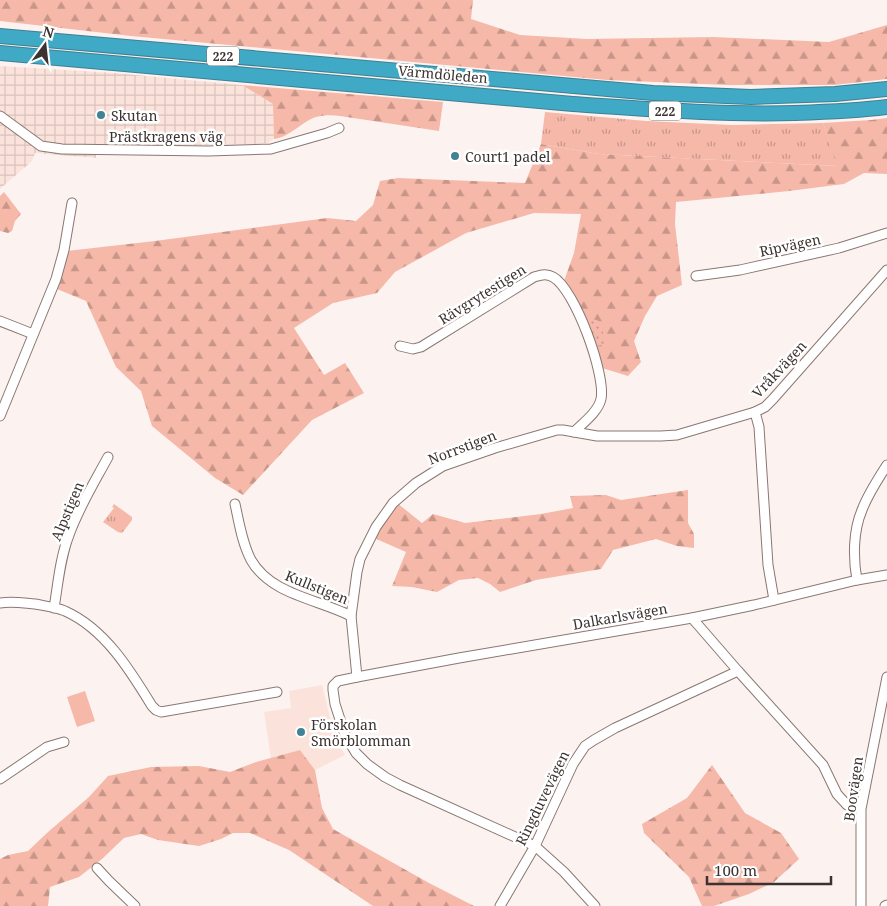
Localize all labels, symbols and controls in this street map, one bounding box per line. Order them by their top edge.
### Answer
north arrow [20,20,70,70]
text: N [41,21,56,43]
road number: 222 [207,46,239,66]
street label: Värmdöleden [397,61,489,87]
road number: 222 [649,102,681,120]
place label: Skutan [111,106,158,125]
marker: Skutan [95,109,107,121]
street label: Prästkragens väg [109,127,223,146]
place label: Court1 padel [465,147,551,166]
marker: Court1 padel [449,150,461,162]
street label: Ripvägen [758,229,822,261]
street label: Rävgrytestigen [435,260,529,328]
street label: Vråkvägen [748,336,810,402]
street label: Norrstigen [425,425,499,469]
street label: Alpstigen [46,478,88,544]
street label: Kullstigen [282,566,352,608]
street label: Dalkarlsvägen [571,598,669,634]
place label: Förskolan Smörblomman [311,715,411,750]
marker: Förskolan Smörblomman [295,726,307,738]
street label: Ringduvevägen [511,747,573,849]
street label: Boovägen [839,755,867,823]
scale bar [707,854,831,886]
text: 100 m [714,860,757,880]

